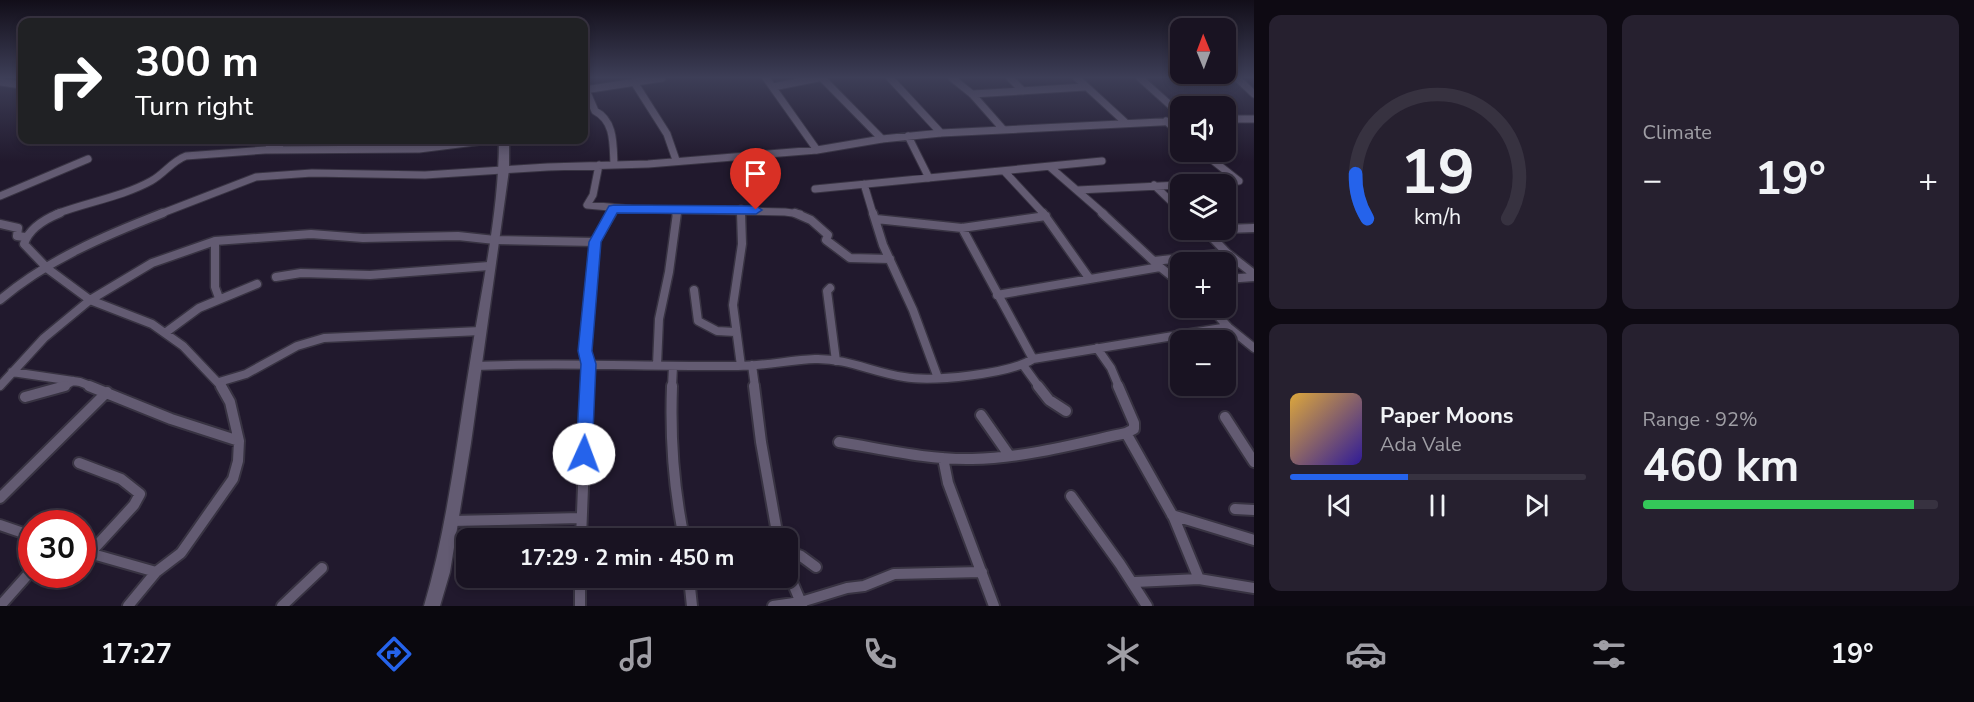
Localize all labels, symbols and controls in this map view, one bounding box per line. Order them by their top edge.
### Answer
north arrow [1170,18,1236,84]
map controls [1170,18,1236,396]
text: 300 m [135,34,259,91]
icon: right [36,42,114,120]
text: Turn right [135,88,253,125]
button: sound [1170,96,1236,162]
text: Climate [1643,119,1712,146]
text: 19 [1400,130,1475,215]
pin [730,148,781,210]
text: 19° [1755,149,1826,210]
icon: arrive [739,157,772,190]
text: − [1643,158,1662,203]
text: + [1918,158,1938,203]
button: layers [1170,174,1236,240]
text: km/h [1414,202,1461,232]
button: + [1170,252,1236,318]
button: − [1170,330,1236,396]
text: Paper Moons [1380,401,1514,431]
text: Range · 92% [1643,406,1758,433]
position arrow [552,422,616,486]
text: Ada Vale [1380,431,1462,458]
text: 460 km [1643,436,1799,497]
icon: previous [1323,489,1356,522]
icon: pause [1421,489,1454,522]
icon: next [1520,489,1553,522]
speed limit sign: 30 [18,510,96,588]
text: 17:29 · 2 min · 450 m [520,543,734,573]
icon: directions [373,633,415,675]
icon: music [616,633,658,675]
icon: phone [859,633,901,675]
icon: climate [1102,633,1144,675]
icon: car [1345,633,1387,675]
icon: filters [1588,633,1630,675]
text: 17:27 [100,636,172,673]
text: 19° [1831,636,1873,673]

